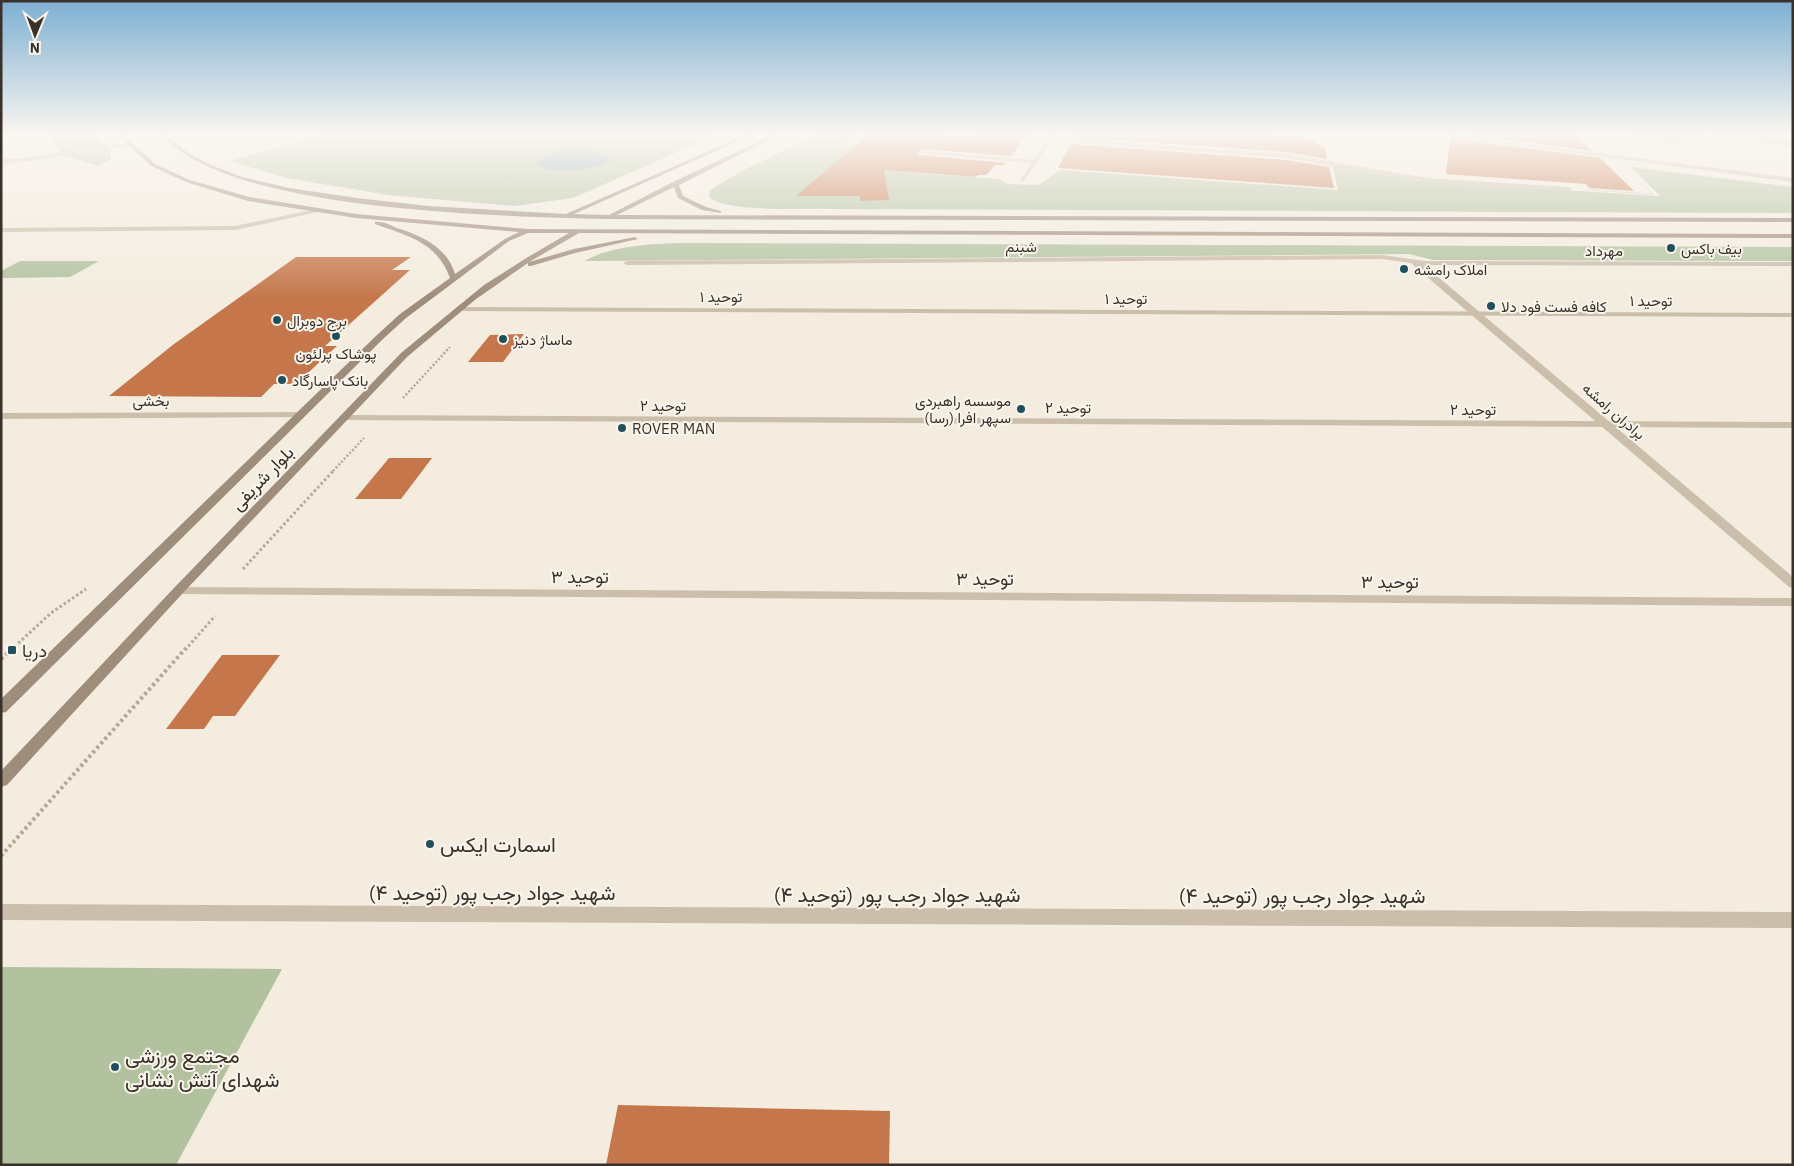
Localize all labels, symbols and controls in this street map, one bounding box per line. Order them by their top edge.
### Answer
north arrow [10,10,60,60]
text: N [30,39,40,57]
street label: شبنم [1005,237,1037,257]
place label: بیف باکس [1681,239,1742,259]
street label: مهرداد [1585,241,1623,260]
marker: بیف باکس [1665,242,1677,254]
place label: املاک رامشه [1414,260,1487,279]
marker: املاک رامشه [1398,263,1410,275]
street label: توحید ۱ [700,287,743,306]
street label: توحید ۱ [1105,289,1148,308]
street label: توحید ۱ [1630,291,1673,310]
place label: کافه فست فود دلا [1501,297,1607,316]
marker: کافه فست فود دلا [1485,300,1497,312]
place label: برج دوبرال [287,311,347,332]
marker: برج دوبرال [271,314,283,326]
marker: پوشاک پرلئون [330,330,342,342]
place label: ماساژ دنیز [512,330,573,349]
marker: ماساژ دنیز [497,333,509,345]
place label: پوشاک پرلئون [295,344,377,364]
place label: بانک پاسارگاد [292,371,368,391]
marker: بانک پاسارگاد [276,374,288,386]
street label: برادران رامشه [1579,379,1649,443]
street label: بخشی [132,391,170,411]
place label: موسسه راهبردی سپهر افرا (رسا) [915,391,1011,428]
street label: توحید ۲ [640,396,686,415]
street label: توحید ۲ [1045,398,1091,417]
street label: توحید ۲ [1450,400,1496,419]
marker: موسسه راهبردی سپهر افرا (رسا) [1015,403,1027,415]
place label: ROVER MAN [632,419,715,438]
marker: ROVER MAN [616,422,628,434]
street label: بلوار شریفی [226,441,298,515]
street label: توحید ۳ [551,565,609,588]
street label: توحید ۳ [956,567,1014,590]
street label: توحید ۳ [1361,570,1419,593]
place label: دریا [22,639,47,662]
marker: دریا [6,644,18,656]
place label: اسمارت ایکس [440,830,556,858]
marker: اسمارت ایکس [424,838,436,850]
street label: شهید جواد رجب پور (توحید ۴) [369,878,615,907]
street label: شهید جواد رجب پور (توحید ۴) [774,880,1020,909]
street label: شهید جواد رجب پور (توحید ۴) [1179,881,1425,910]
place label: مجتمع ورزشی شهدای آتش نشانی [125,1041,280,1093]
marker: مجتمع ورزشی شهدای آتش نشانی [109,1061,121,1073]

